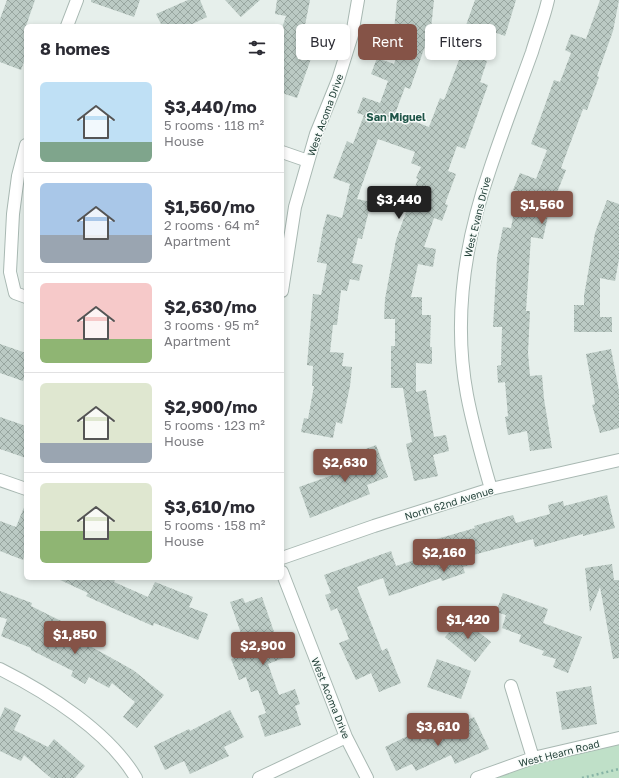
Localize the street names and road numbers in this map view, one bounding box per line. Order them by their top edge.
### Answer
street label: West Acoma Drive [305,72,346,158]
street label: West Evans Drive [461,175,493,258]
street label: North 62nd Avenue [403,484,495,522]
street label: West Acoma Drive [309,656,353,741]
street label: West Hearn Road [517,737,601,769]

